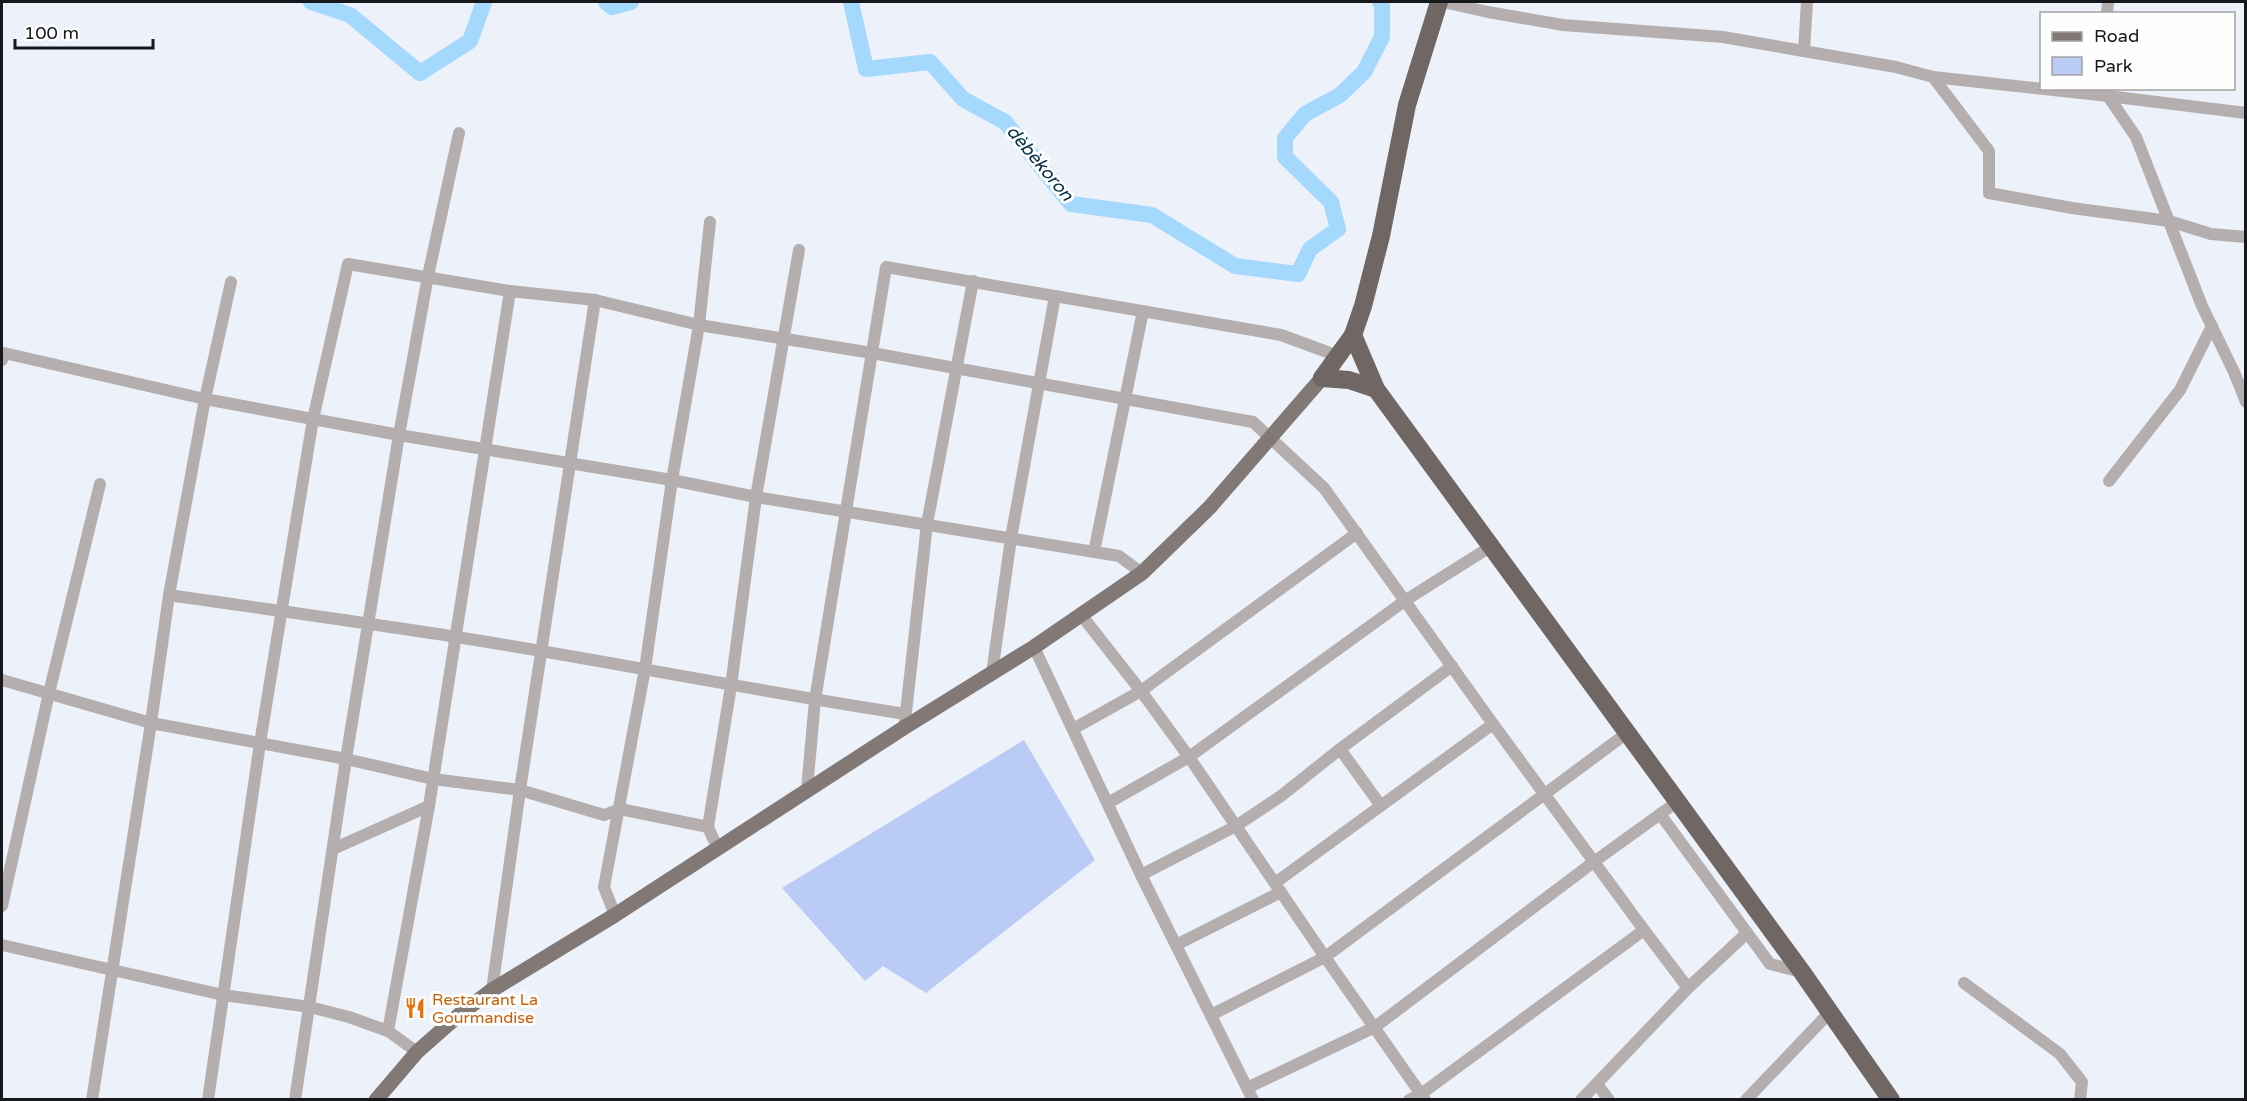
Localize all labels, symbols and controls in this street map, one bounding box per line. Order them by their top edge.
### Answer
scale bar [15,12,153,50]
legend [2040,12,2235,90]
text: 100 m [24,22,79,44]
text: Road [2094,25,2139,47]
text: Park [2094,55,2133,77]
water label: dèbèkoron [1002,121,1079,206]
place label: Restaurant La Gourmandise [432,990,538,1028]
restaurant icon: Restaurant La Gourmandise [403,996,427,1020]

